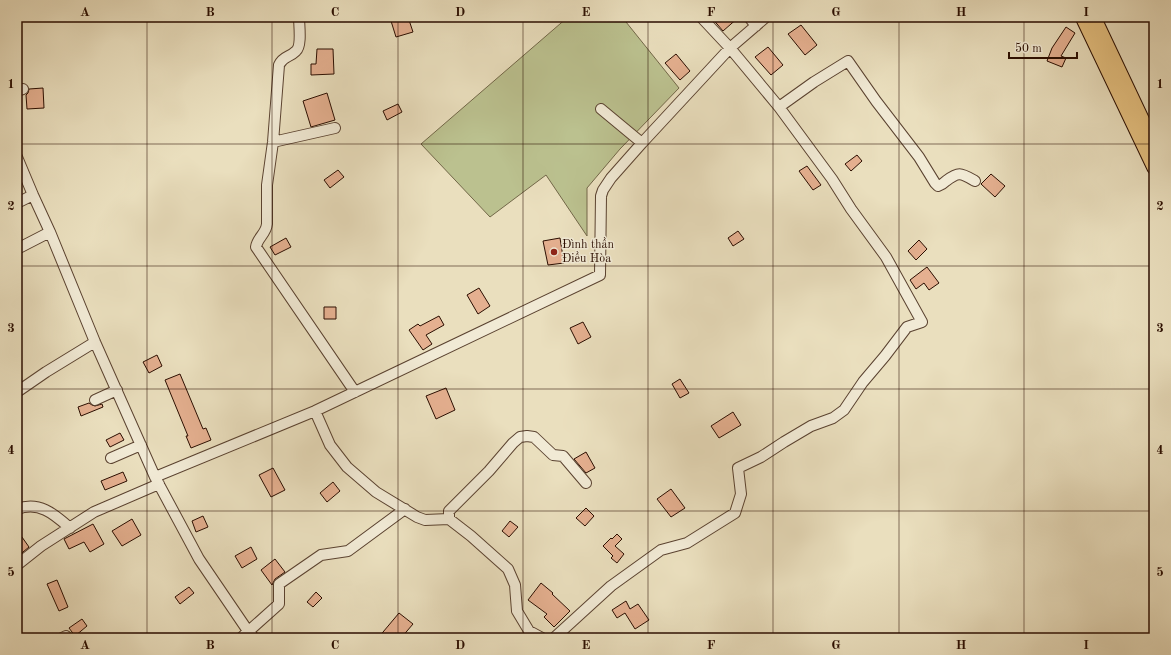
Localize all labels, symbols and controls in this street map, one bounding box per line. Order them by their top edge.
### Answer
text: A [80,6,90,19]
text: B [205,6,215,19]
text: C [331,6,339,19]
text: D [455,6,465,19]
text: E [582,6,591,19]
text: F [707,6,716,19]
text: G [831,6,841,19]
text: H [956,6,967,19]
text: I [1083,6,1089,19]
scale bar [1009,34,1077,60]
text: 50 m [1015,42,1042,55]
text: 1 [7,78,15,91]
text: 1 [1156,78,1164,91]
text: 2 [7,200,15,213]
text: 2 [1156,200,1164,213]
place label: Đình thần Điều Hòa [562,237,614,265]
marker: Đình thần Điều Hòa [549,247,559,257]
text: 3 [7,322,15,335]
text: 3 [1156,322,1164,335]
text: 4 [7,444,15,457]
text: 4 [1156,444,1164,457]
text: 5 [7,566,15,579]
text: 5 [1156,566,1164,579]
text: A [80,639,90,652]
text: B [205,639,215,652]
text: C [331,639,339,652]
text: D [455,639,465,652]
text: E [582,639,591,652]
text: F [707,639,716,652]
text: G [831,639,841,652]
text: H [956,639,967,652]
text: I [1083,639,1089,652]

